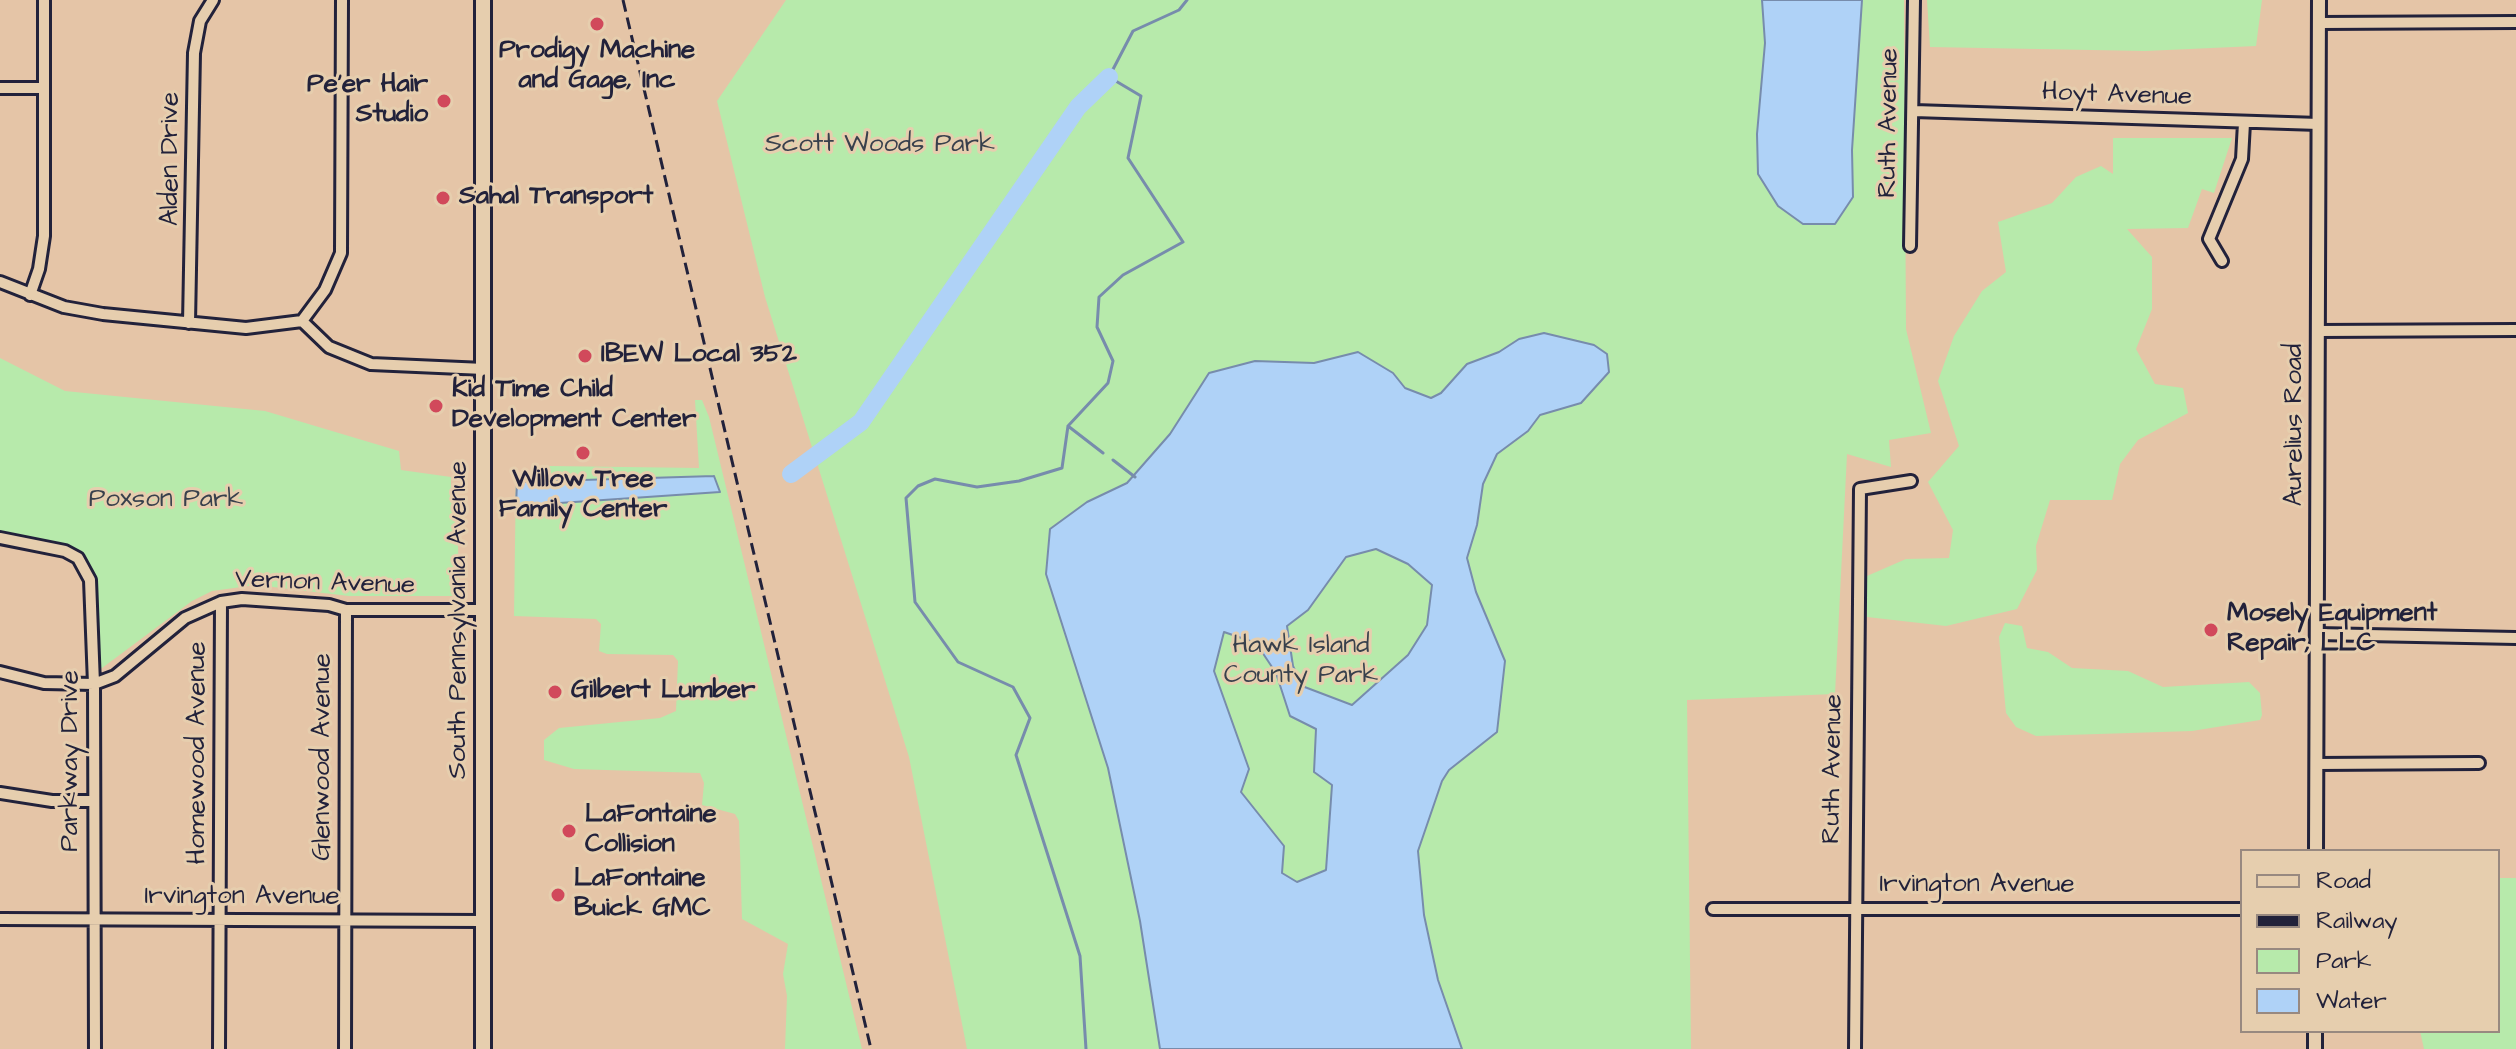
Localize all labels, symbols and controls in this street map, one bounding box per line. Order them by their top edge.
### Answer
marker: Prodigy Machine and Gage, Inc [588,15,606,33]
place label: Prodigy Machine and Gage, Inc [499,36,695,98]
street label: Ruth Avenue [1873,48,1907,198]
place label: Pe'er Hair Studio [307,70,428,132]
street label: Hoyt Avenue [2041,78,2193,114]
street label: Alden Drive [156,92,188,226]
marker: Pe'er Hair Studio [435,92,453,110]
park label: Scott Woods Park [765,130,995,162]
place label: Sahal Transport [459,182,653,214]
marker: Sahal Transport [434,189,452,207]
place label: IBEW Local 352 [601,340,797,372]
street label: Aurelius Road [2280,344,2312,506]
marker: IBEW Local 352 [576,347,594,365]
place label: Kid Time Child Development Center [452,375,696,436]
marker: Kid Time Child Development Center [427,397,445,415]
marker: Willow Tree Family Center [574,444,592,462]
street label: South Pennsylvania Avenue [444,461,476,779]
place label: Willow Tree Family Center [499,465,667,526]
park label: Poxson Park [89,485,243,517]
street label: Vernon Avenue [234,565,416,603]
place label: Mosely Equipment Repair, LLC [2227,599,2437,660]
marker: Mosely Equipment Repair, LLC [2202,621,2220,639]
park label: Hawk Island County Park [1224,631,1378,692]
street label: Homewood Avenue [183,641,215,865]
street label: Glenwood Avenue [308,653,340,861]
street label: Parkway Drive [56,670,88,852]
place label: Gilbert Lumber [571,676,755,708]
marker: Gilbert Lumber [546,683,564,701]
street label: Ruth Avenue [1817,694,1851,844]
place label: LaFontaine Collision [585,800,717,862]
marker: LaFontaine Collision [560,822,578,840]
legend [2240,849,2500,1033]
place label: LaFontaine Buick GMC [574,864,710,926]
text: Road [2316,864,2371,898]
street label: Irvington Avenue [1879,870,2075,902]
street label: Irvington Avenue [144,882,340,914]
marker: LaFontaine Buick GMC [549,886,567,904]
text: Railway [2316,904,2398,938]
text: Park [2316,944,2372,978]
text: Water [2316,984,2387,1018]

